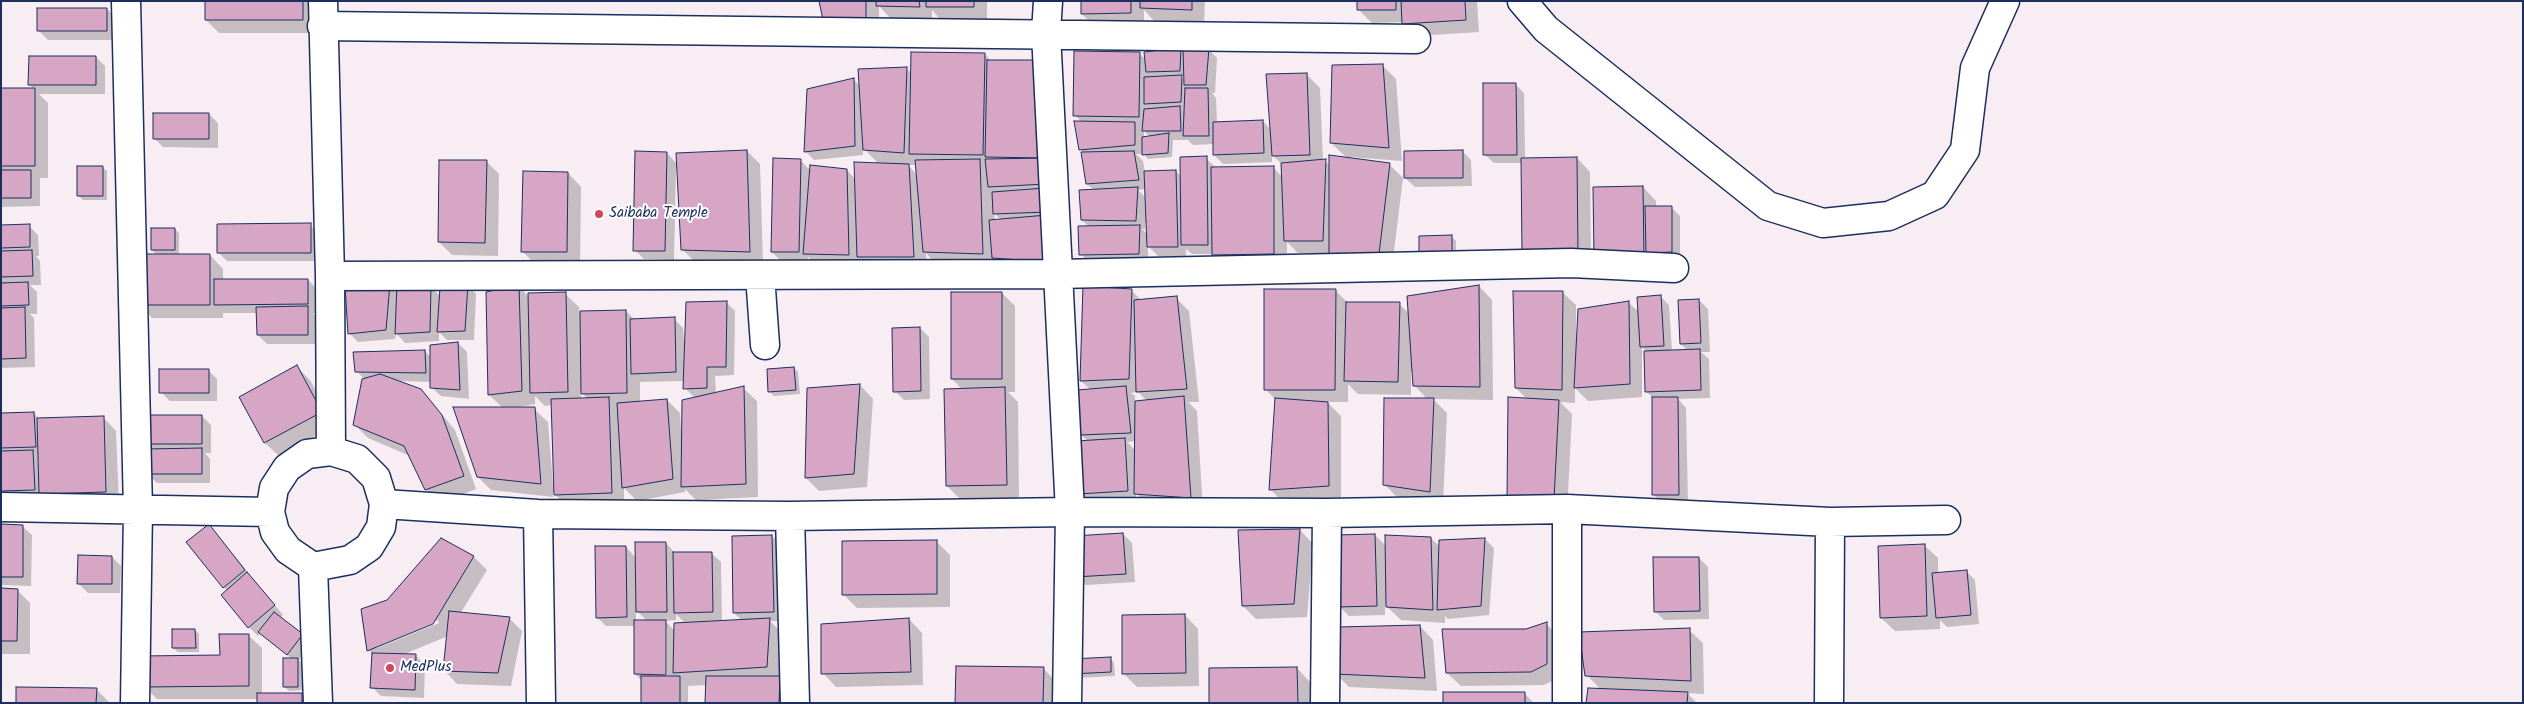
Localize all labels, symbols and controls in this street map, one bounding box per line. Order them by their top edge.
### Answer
place label: Saibaba Temple [609,205,708,223]
marker: Saibaba Temple [593,208,605,220]
place label: MedPlus [400,659,451,677]
marker: MedPlus [384,662,396,674]

